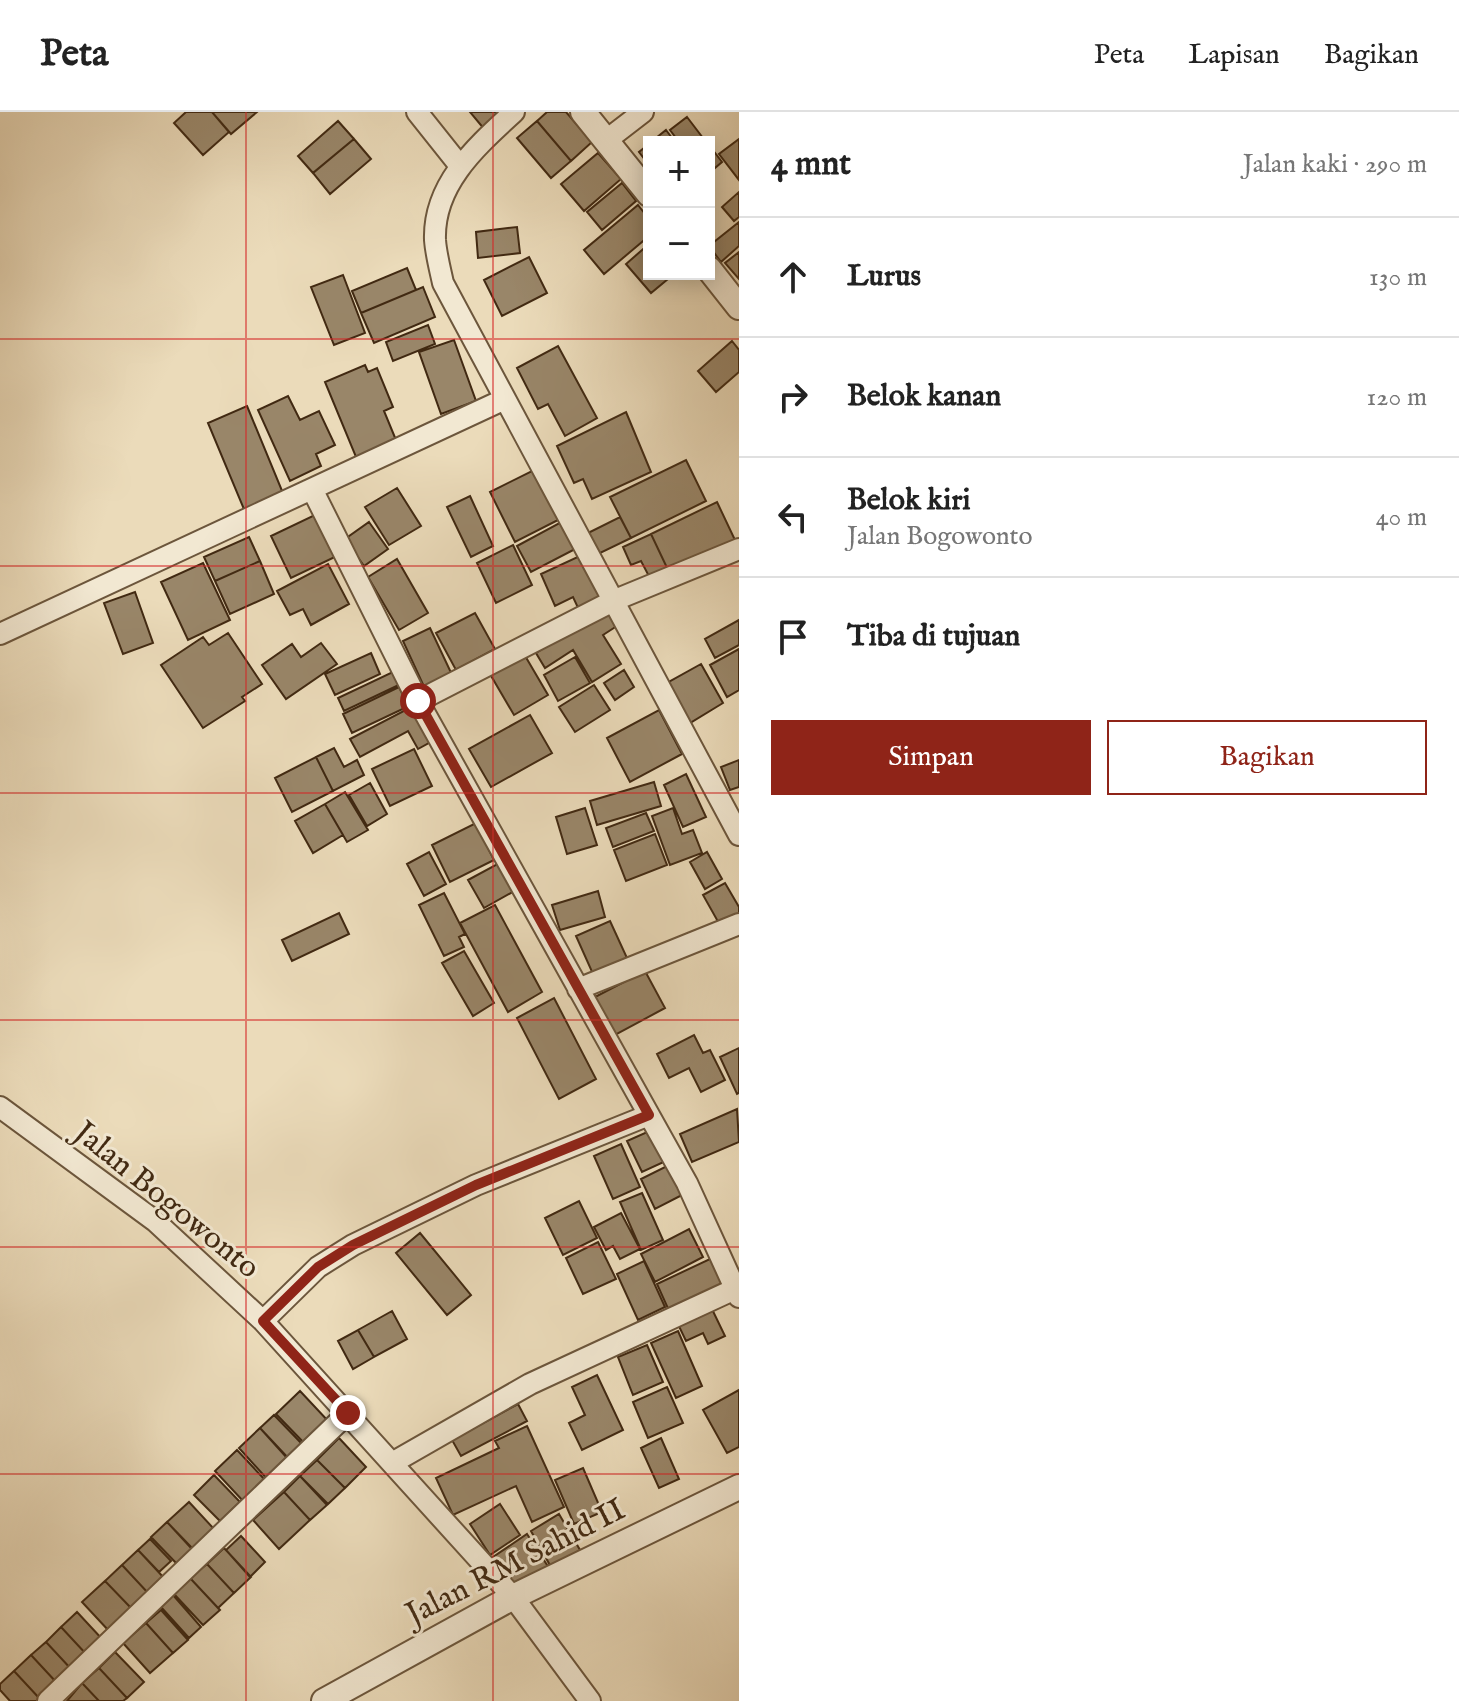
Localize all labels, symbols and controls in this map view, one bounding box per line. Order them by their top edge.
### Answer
text: Peta [40,31,108,79]
text: Peta [1094,38,1144,73]
text: Lapisan [1188,38,1280,73]
text: Bagikan [1324,38,1419,73]
map controls [643,136,715,280]
button: + [643,136,715,208]
text: 4 mnt [771,143,851,186]
text: Jalan kaki · 290 m [1243,148,1427,181]
button: − [643,208,715,280]
icon: ahead [771,255,815,299]
text: Lurus [847,258,921,296]
text: 130 m [1369,261,1427,294]
icon: right [771,375,815,419]
text: Belok kanan [847,378,1001,416]
text: 120 m [1367,381,1427,414]
text: Belok kiri [847,482,970,520]
icon: left [771,495,815,539]
text: 40 m [1376,501,1427,534]
text: Jalan Bogowonto [847,520,1032,553]
icon: arrive [771,615,815,659]
text: Tiba di tujuan [847,618,1020,656]
route start [400,683,436,719]
button: Simpan [771,720,1091,795]
button: Bagikan [1107,720,1427,795]
street label: Jalan Bogowonto [62,1111,268,1289]
route end [330,1395,366,1431]
street label: Jalan RM Sahid II [397,1490,633,1637]

